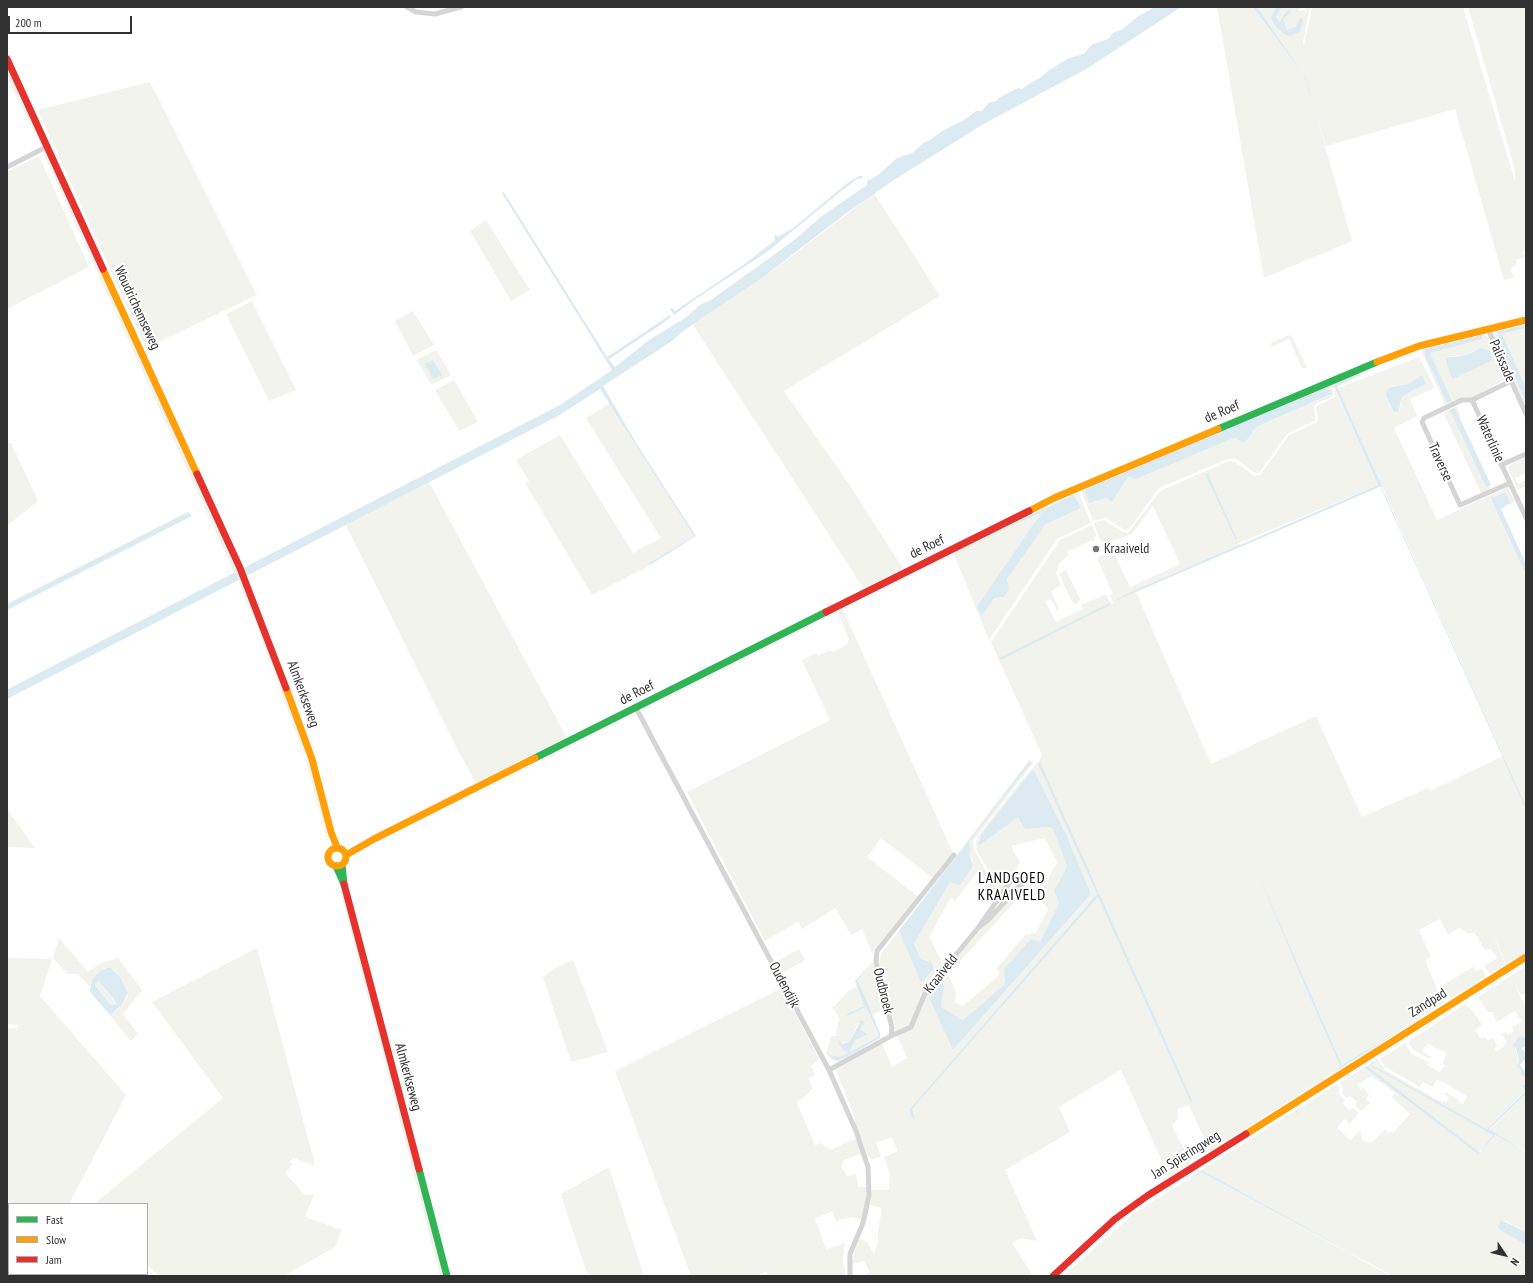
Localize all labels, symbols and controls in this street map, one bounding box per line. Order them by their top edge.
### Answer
scale bar [10,8,134,34]
text: 200 m [15,15,42,30]
street label: Woudrichemseweg [110,264,164,352]
street label: Palissade [1485,337,1519,385]
street label: de Roef [1202,397,1242,427]
street label: Waterlinie [1472,413,1508,465]
street label: Traverse [1424,440,1456,484]
street label: de Roef [907,531,947,563]
place label: Kraaiveld [1104,541,1149,557]
marker: Kraaiveld [1091,544,1101,554]
street label: Almkerkseweg [283,658,323,730]
street label: de Roef [617,677,657,709]
district label: LANDGOED KRAAIVELD [978,870,1046,905]
street label: Kraaiveld [920,951,962,997]
street label: Oudendijk [765,959,803,1011]
street label: Oudbroek [869,966,897,1016]
street label: Zandpad [1406,985,1450,1021]
street label: Almkerkseweg [391,1041,425,1113]
street label: Jan Spieringweg [1149,1127,1223,1183]
legend [8,1203,148,1275]
text: Fast [46,1212,63,1227]
text: Slow [46,1232,66,1247]
north arrow [1485,1235,1525,1275]
text: Jam [46,1252,62,1267]
text: N [1507,1255,1522,1268]

